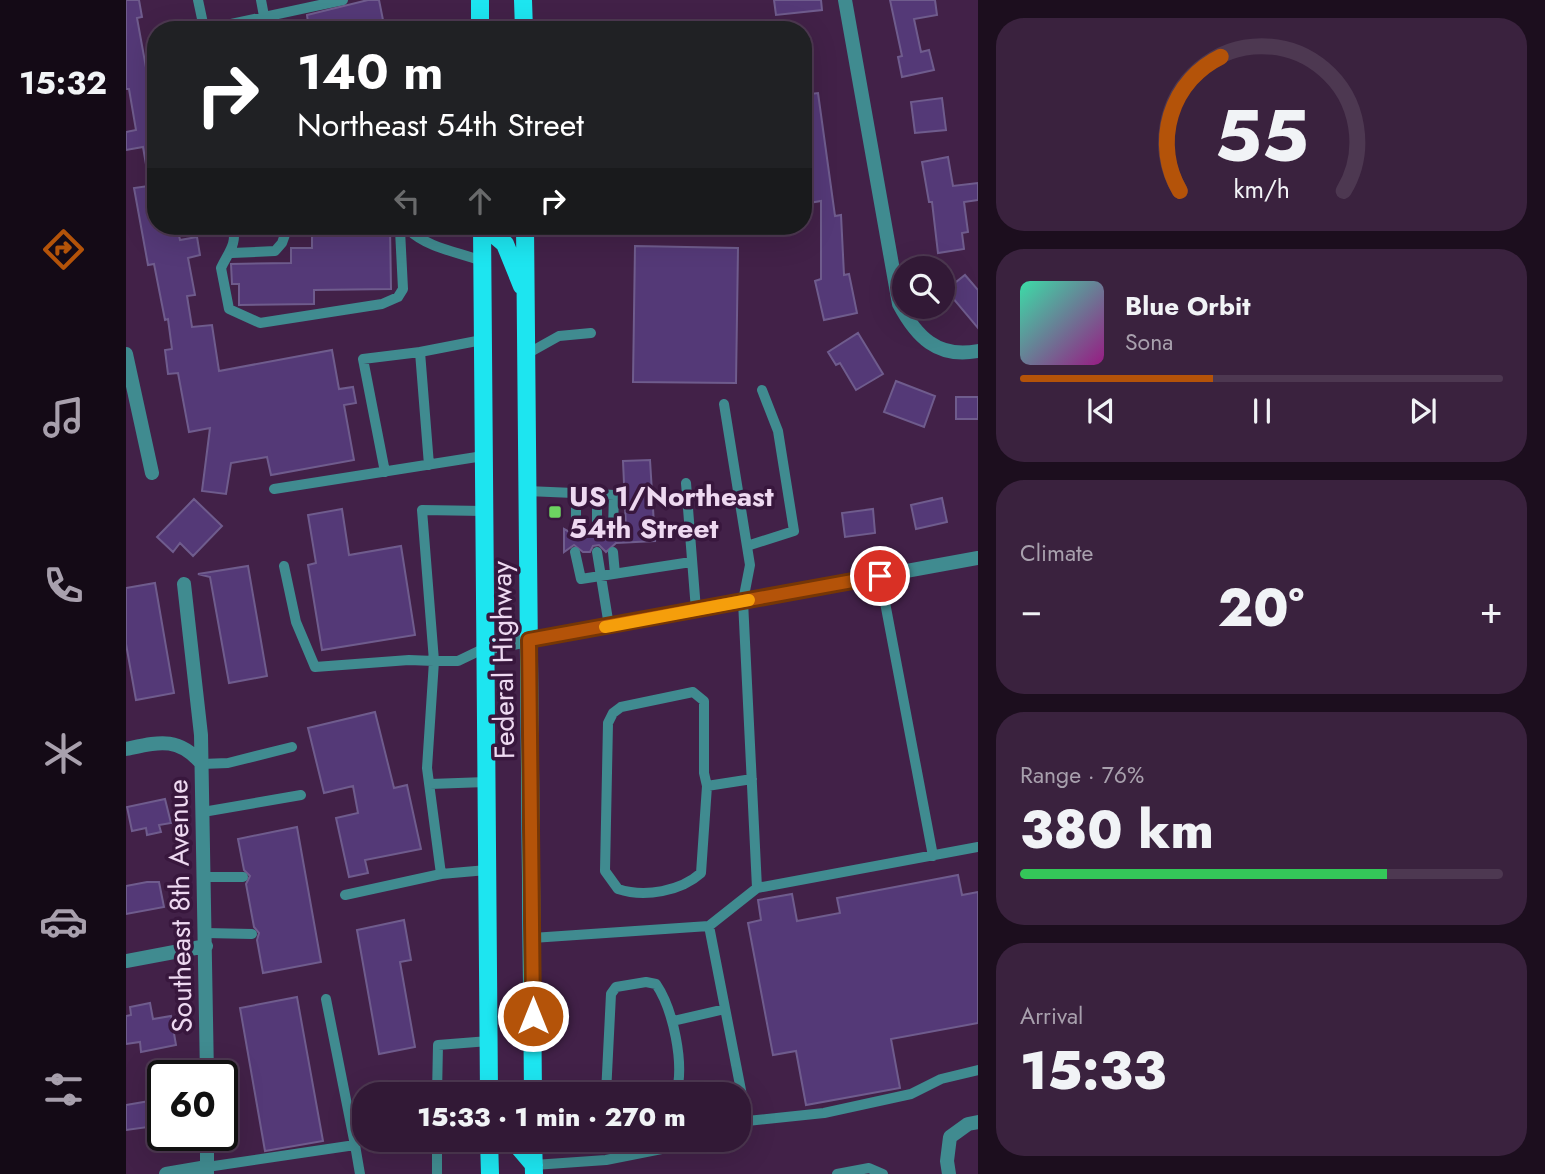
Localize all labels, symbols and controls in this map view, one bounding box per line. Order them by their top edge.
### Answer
text: 140 m [297,37,443,107]
icon: right [182,49,273,140]
text: 15:32 [19,60,107,106]
text: 55 [1215,83,1308,188]
text: Northeast 54th Street [297,102,584,148]
text: km/h [1233,170,1290,206]
icon: left [388,182,426,220]
icon: ahead [461,182,499,220]
icon: right [534,182,572,220]
icon: directions [39,225,88,274]
map controls [892,256,955,319]
button: search [892,256,955,319]
text: Blue Orbit [1125,287,1250,325]
text: Sona [1125,325,1173,359]
icon: previous [1082,392,1120,430]
icon: pause [1243,392,1281,430]
icon: next [1404,392,1442,430]
icon: music [39,393,88,442]
place label: US 1/Northeast 54th Street [569,476,774,549]
marker: US 1/Northeast 54th Street [547,504,563,520]
text: Climate [1020,536,1093,570]
pin [850,546,910,606]
icon: arrive [861,557,899,595]
street label: Federal Highway [481,560,525,760]
icon: phone [39,561,88,610]
text: 20° [1218,570,1304,646]
text: − [1020,582,1042,637]
text: + [1480,582,1503,637]
icon: climate [39,729,88,778]
text: Range · 76% [1020,758,1144,792]
street label: Southeast 8th Avenue [157,779,203,1033]
text: 380 km [1020,792,1214,868]
icon: car [39,897,88,946]
position arrow [496,979,570,1053]
text: Arrival [1020,999,1083,1033]
text: 15:33 [1020,1033,1166,1109]
speed limit sign: 60 [147,1060,238,1151]
icon: filters [39,1065,88,1114]
text: 15:33 · 1 min · 270 m [417,1098,686,1136]

